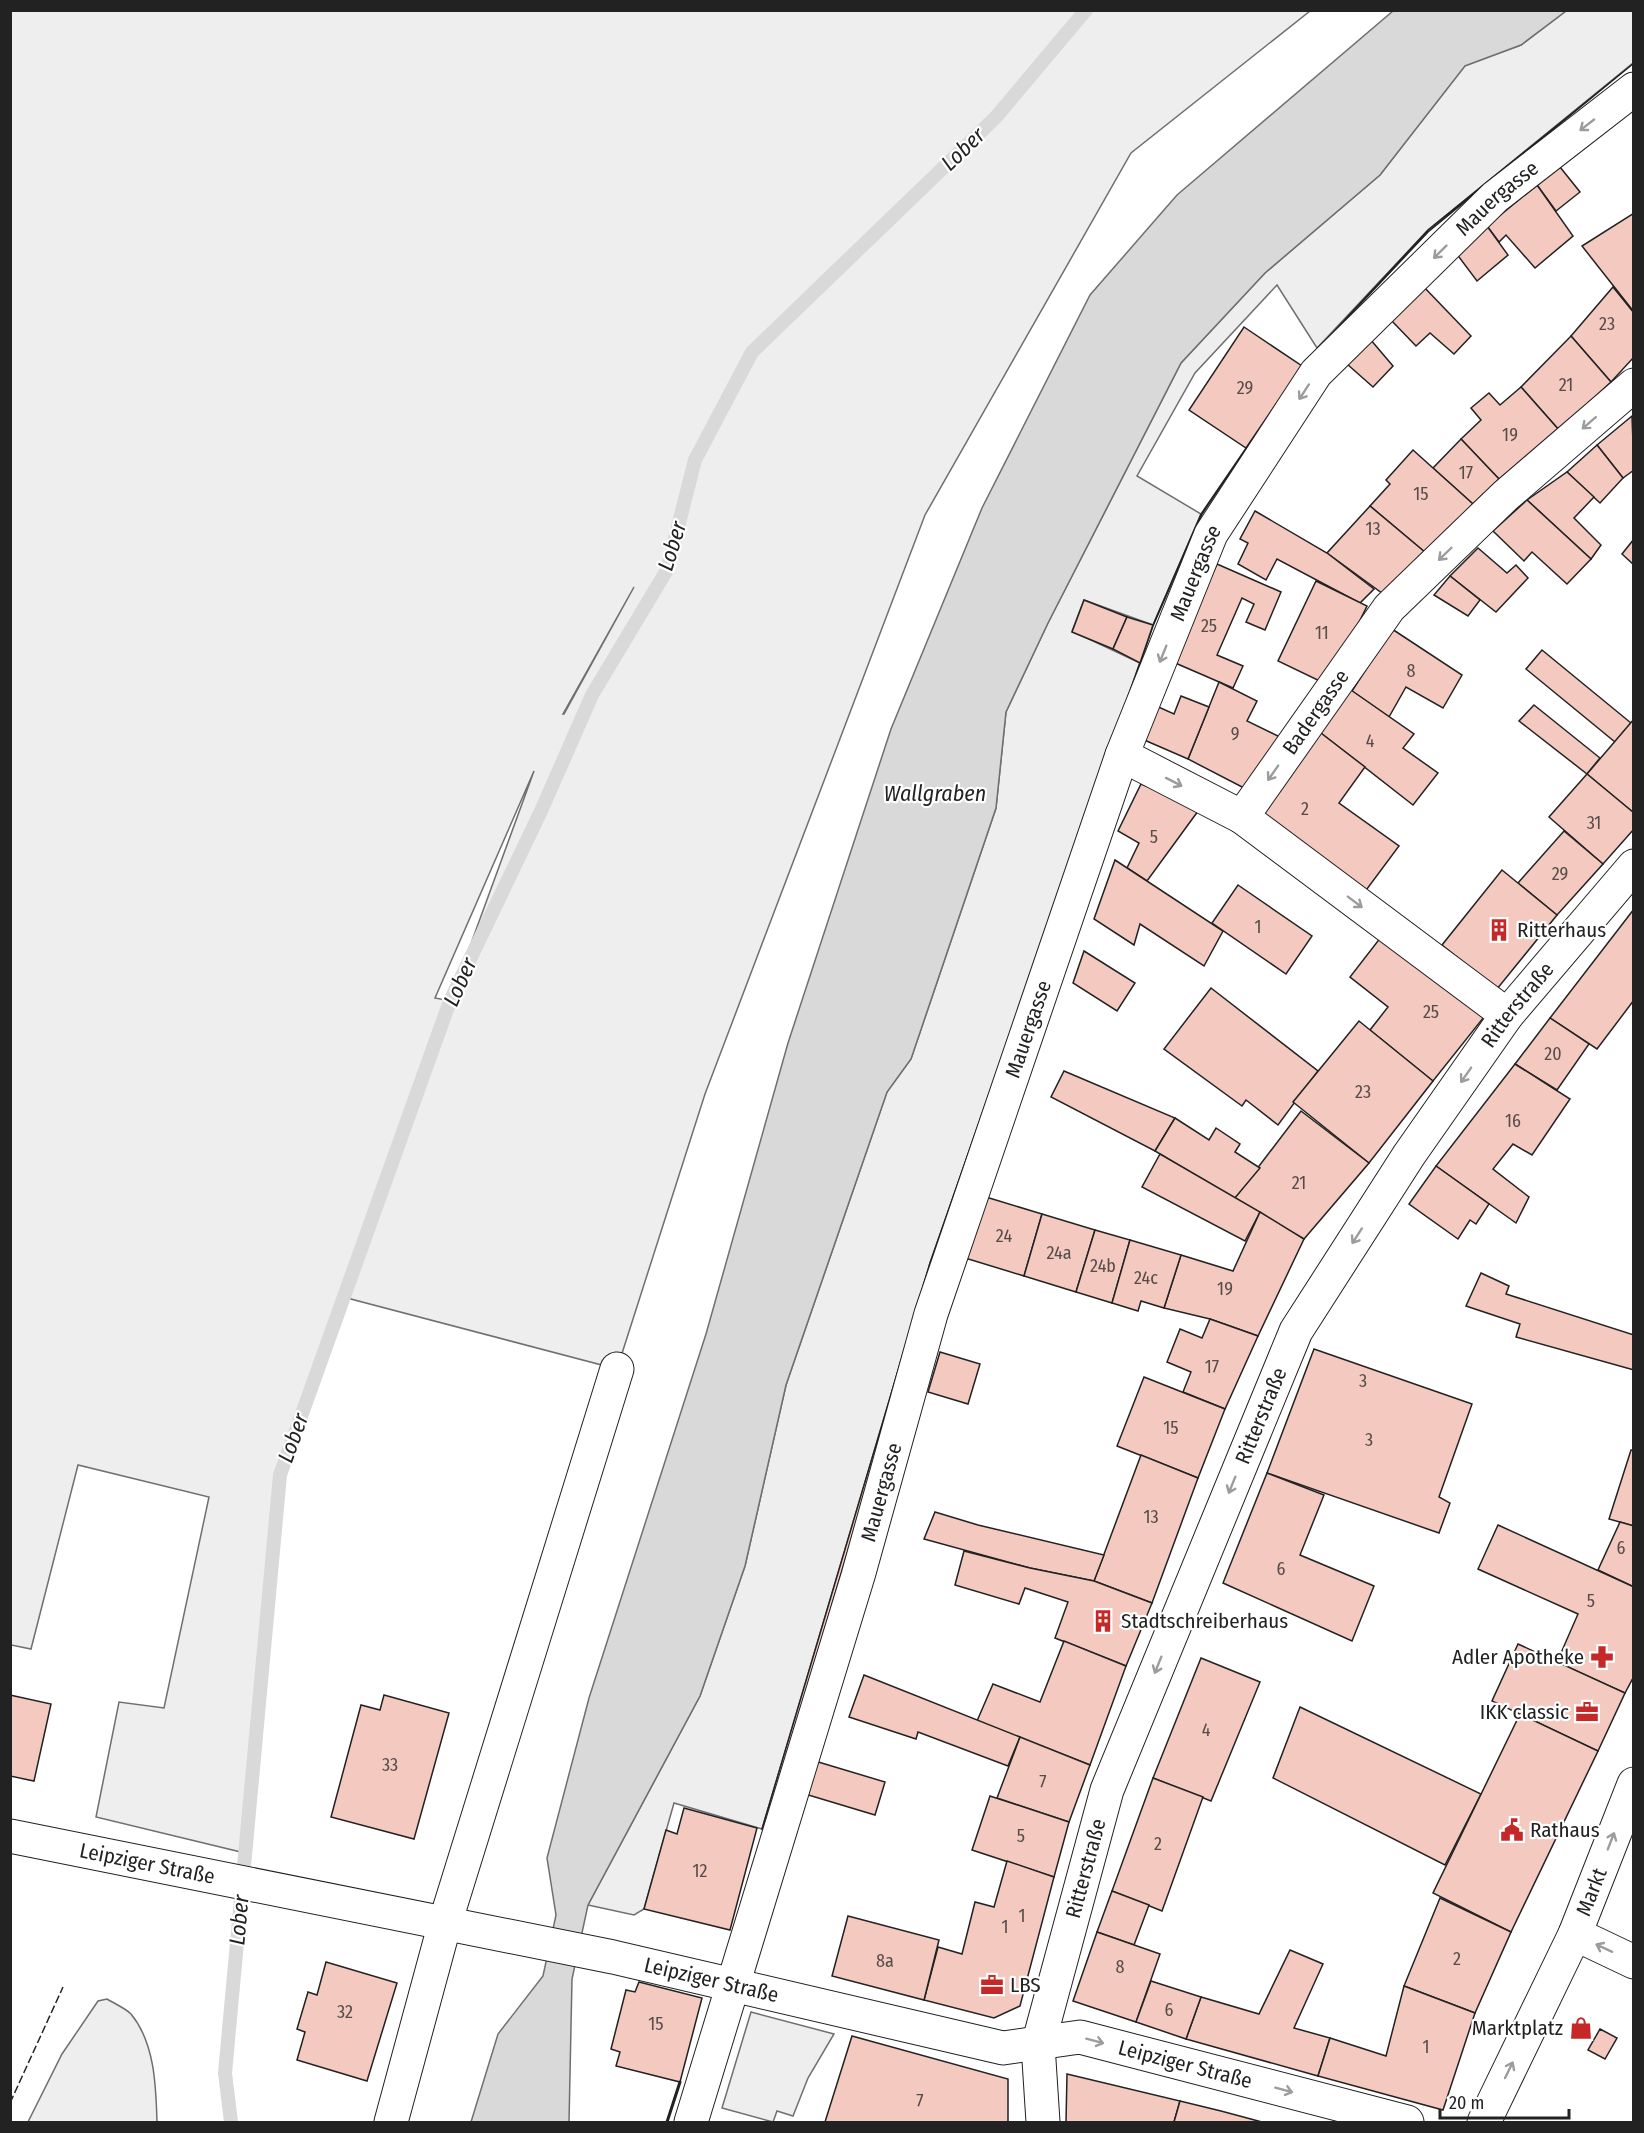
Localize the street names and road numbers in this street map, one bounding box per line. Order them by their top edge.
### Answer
street label: Mauergasse [1450,155,1544,241]
street label: Mauergasse [1164,520,1227,625]
street label: Badergasse [1277,664,1355,760]
street label: Ritterstraße [1475,957,1559,1053]
street label: Mauergasse [1000,977,1057,1081]
street label: Ritterstraße [1230,1364,1293,1468]
street label: Mauergasse [855,1440,907,1544]
street label: Ritterstraße [1060,1816,1112,1921]
street label: Leipziger Straße [77,1837,217,1890]
street label: Markt [1570,1864,1613,1920]
street label: Leipziger Straße [642,1952,781,2008]
street label: Leipziger Straße [1116,2035,1255,2094]

